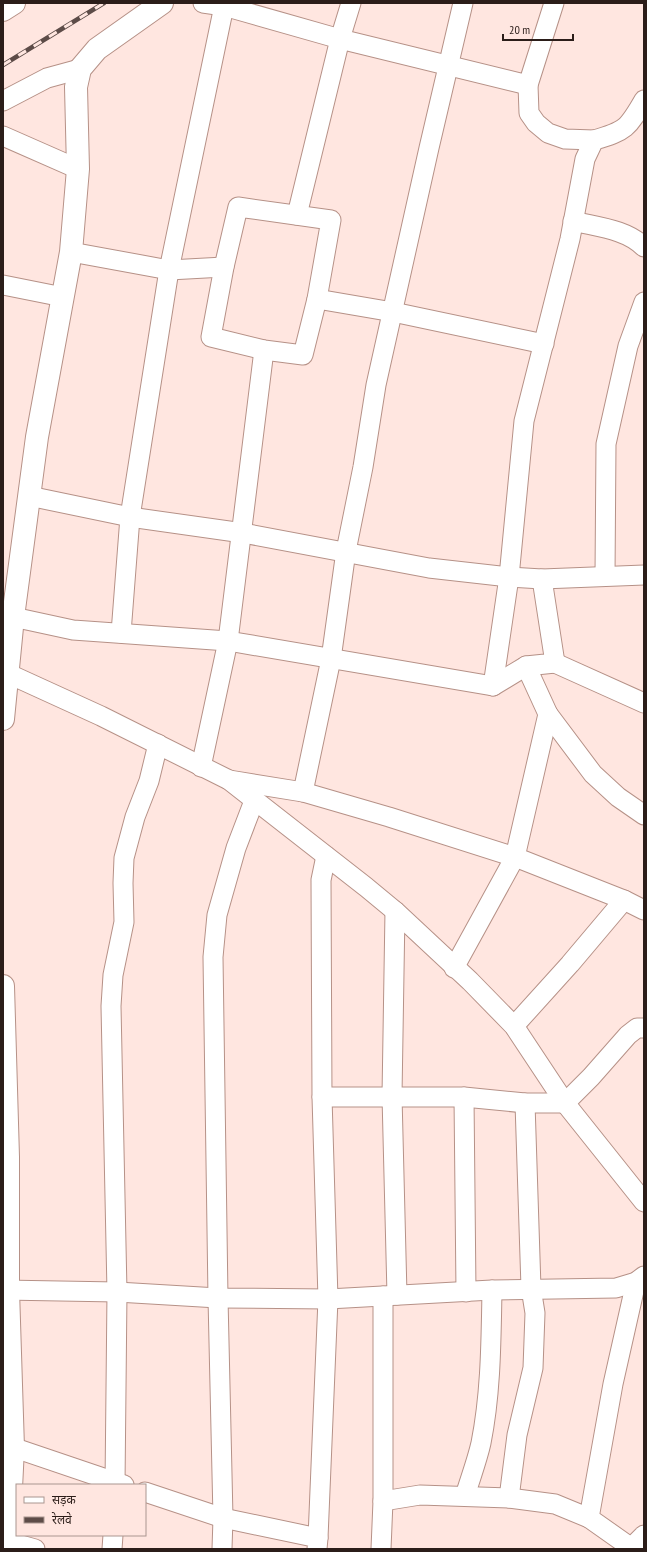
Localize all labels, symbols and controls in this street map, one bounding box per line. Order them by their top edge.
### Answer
scale bar [503,16,573,42]
text: 20 m [509,22,530,37]
legend [16,1484,146,1536]
text: सड़क [52,1492,77,1507]
text: रेलवे [52,1512,72,1527]

